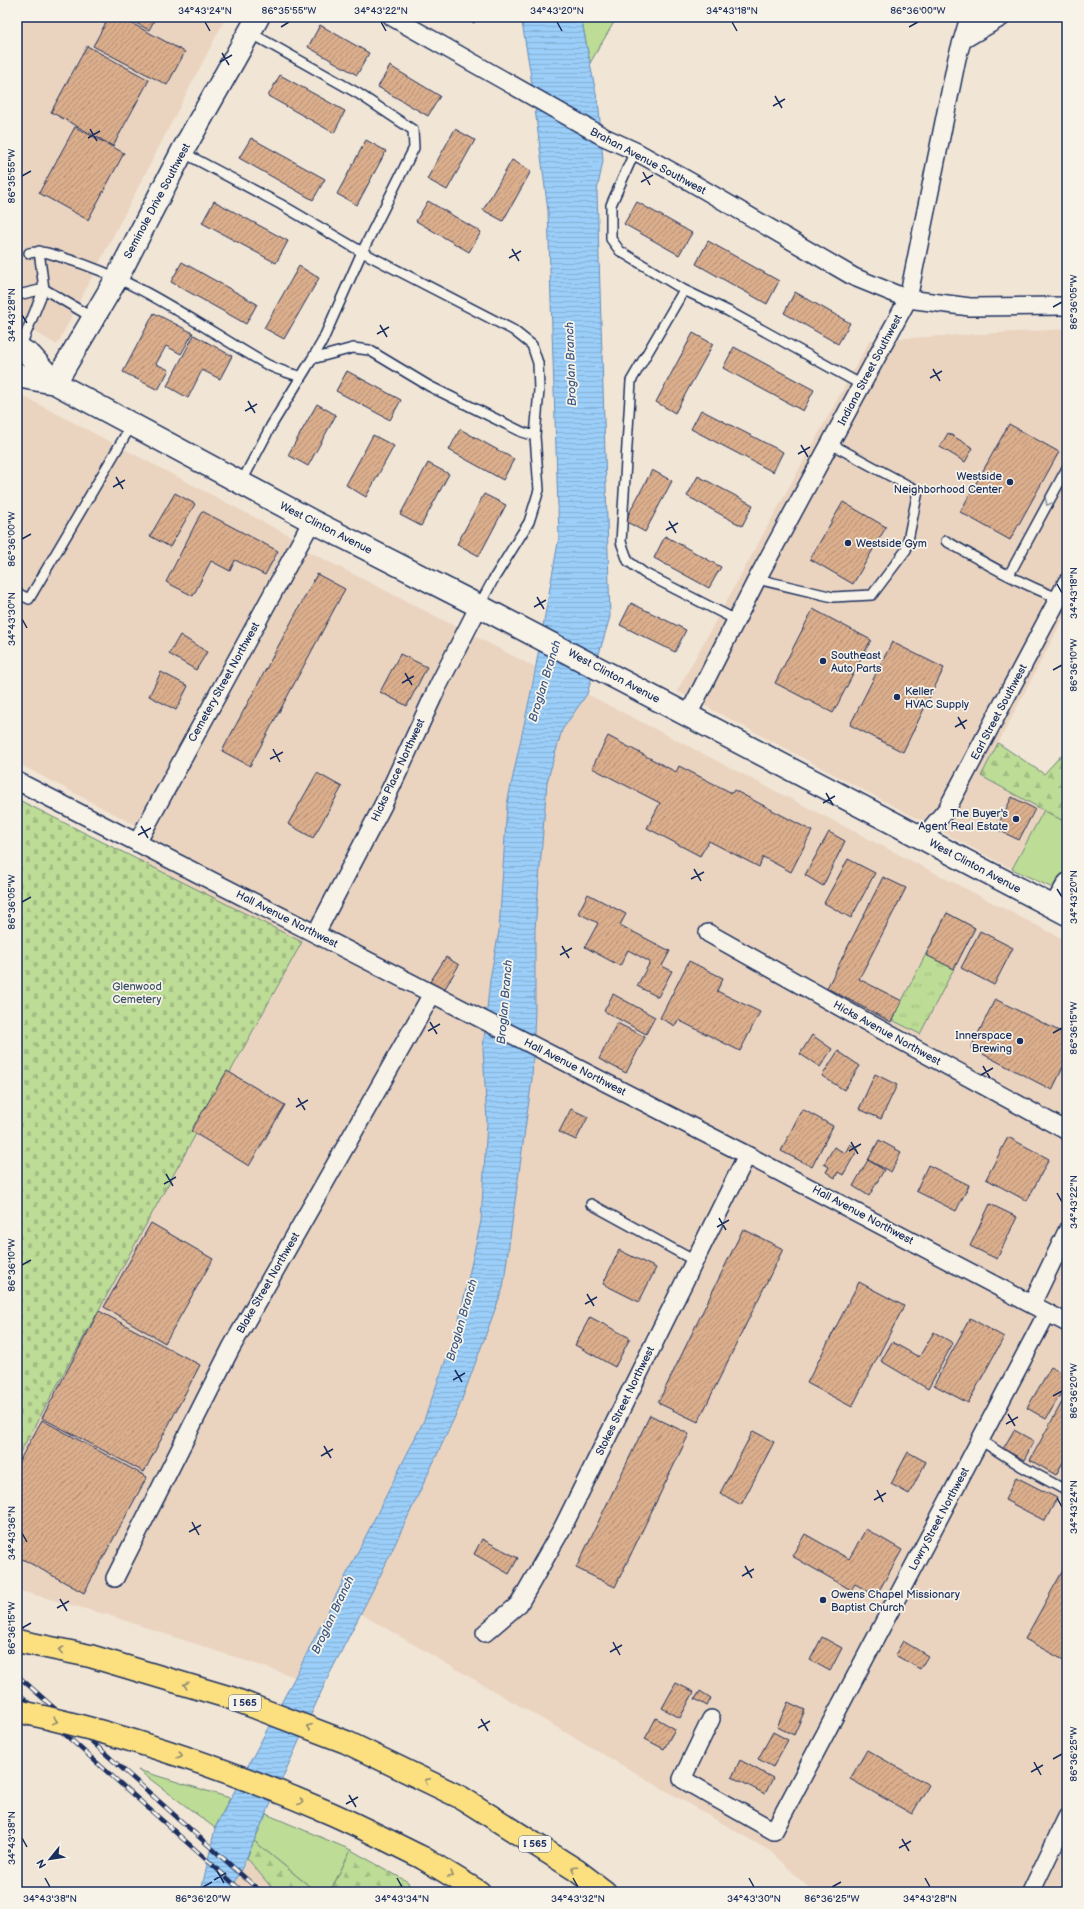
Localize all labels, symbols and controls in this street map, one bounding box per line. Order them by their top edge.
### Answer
text: 34°43'24"N [178,5,232,17]
text: 86°35'55"W [262,5,316,17]
text: 34°43'22"N [354,5,408,17]
text: 34°43'20"N [530,5,584,17]
text: 34°43'18"N [706,5,758,17]
text: 86°36'00"W [890,5,946,17]
street label: Brahan Avenue Southwest [588,125,709,197]
street label: Seminole Drive Southwest [121,141,193,261]
text: 86°35'55"W [6,149,18,203]
text: 86°36'05"W [1068,274,1080,330]
text: 34°43'28"N [6,288,18,342]
street label: Indiana Street Southwest [835,312,905,428]
water label: Broglan Branch [562,321,580,406]
place label: Westside Neighborhood Center [894,470,1003,496]
marker: Westside Neighborhood Center [1005,477,1015,487]
one-way arrow [1046,498,1053,506]
street label: West Clinton Avenue [278,499,375,557]
text: 86°36'00"W [6,511,18,567]
place label: Westside Gym [856,537,927,550]
marker: Westside Gym [843,538,853,548]
text: 34°43'18"N [1068,567,1080,619]
text: 34°43'30"N [6,592,18,646]
street label: Cemetery Street Northwest [186,619,263,744]
water label: Broglan Branch [525,638,565,724]
text: 86°36'10"W [1068,638,1080,692]
street label: West Clinton Avenue [566,646,663,706]
place label: Southeast Auto Parts [831,649,882,675]
marker: Southeast Auto Parts [818,656,828,666]
street label: Earl Street Southwest [968,661,1030,762]
place label: Keller HVAC Supply [905,685,969,711]
marker: Keller HVAC Supply [892,692,902,702]
street label: Hicks Place Northwest [368,716,428,823]
place label: The Buyer's Agent Real Estate [919,807,1009,833]
marker: The Buyer's Agent Real Estate [1011,814,1021,824]
street label: West Clinton Avenue [927,836,1024,896]
text: 34°43'20"N [1068,870,1080,924]
text: 86°36'05"W [6,874,18,930]
street label: Hall Avenue Northwest [234,888,341,951]
water label: Broglan Branch [494,959,516,1045]
park label: Glenwood Cemetery [112,980,162,1006]
street label: Hicks Avenue Northwest [831,998,944,1068]
text: 86°36'15"W [1068,1001,1080,1055]
place label: Innerspace Brewing [955,1029,1012,1055]
street label: Hall Avenue Northwest [522,1036,629,1099]
marker: Innerspace Brewing [1015,1036,1025,1046]
text: 34°43'22"N [1068,1175,1080,1229]
street label: Hall Avenue Northwest [810,1183,916,1247]
street label: Blake Street Northwest [234,1230,303,1336]
text: 86°36'10"W [6,1238,18,1292]
water label: Broglan Branch [443,1277,481,1363]
street label: Stokes Street Northwest [593,1344,657,1458]
text: 86°36'20"W [1068,1363,1080,1419]
street label: Lowry Street Northwest [906,1465,972,1573]
text: 34°43'24"N [1068,1480,1080,1534]
text: 34°43'36"N [6,1506,18,1560]
water label: Broglan Branch [308,1573,358,1656]
place label: Owens Chapel Missionary Baptist Church [831,1588,960,1614]
marker: Owens Chapel Missionary Baptist Church [818,1595,828,1605]
text: 86°36'15"W [6,1601,18,1655]
one-way arrow [58,1646,64,1654]
one-way arrow [183,1681,190,1690]
road number: I 565 [229,1695,261,1711]
one-way arrow [51,1716,58,1725]
one-way arrow [305,1724,312,1732]
text: 86°36'25"W [1068,1726,1080,1782]
one-way arrow [176,1750,183,1759]
one-way arrow [424,1778,431,1786]
one-way arrow [298,1797,305,1805]
text: 34°43'38"N [6,1811,18,1865]
road number: I 565 [519,1836,551,1852]
north arrow [30,1839,70,1879]
text: N [34,1857,49,1871]
one-way arrow [571,1866,578,1874]
one-way arrow [447,1871,454,1878]
text: 34°43'38"N [23,1893,77,1905]
text: 86°36'20"W [175,1893,231,1905]
text: 34°43'34"N [375,1893,429,1905]
text: 34°43'32"N [551,1893,605,1905]
text: 34°43'30"N [727,1893,781,1905]
text: 86°36'25"W [804,1893,860,1905]
text: 34°43'28"N [903,1893,957,1905]

